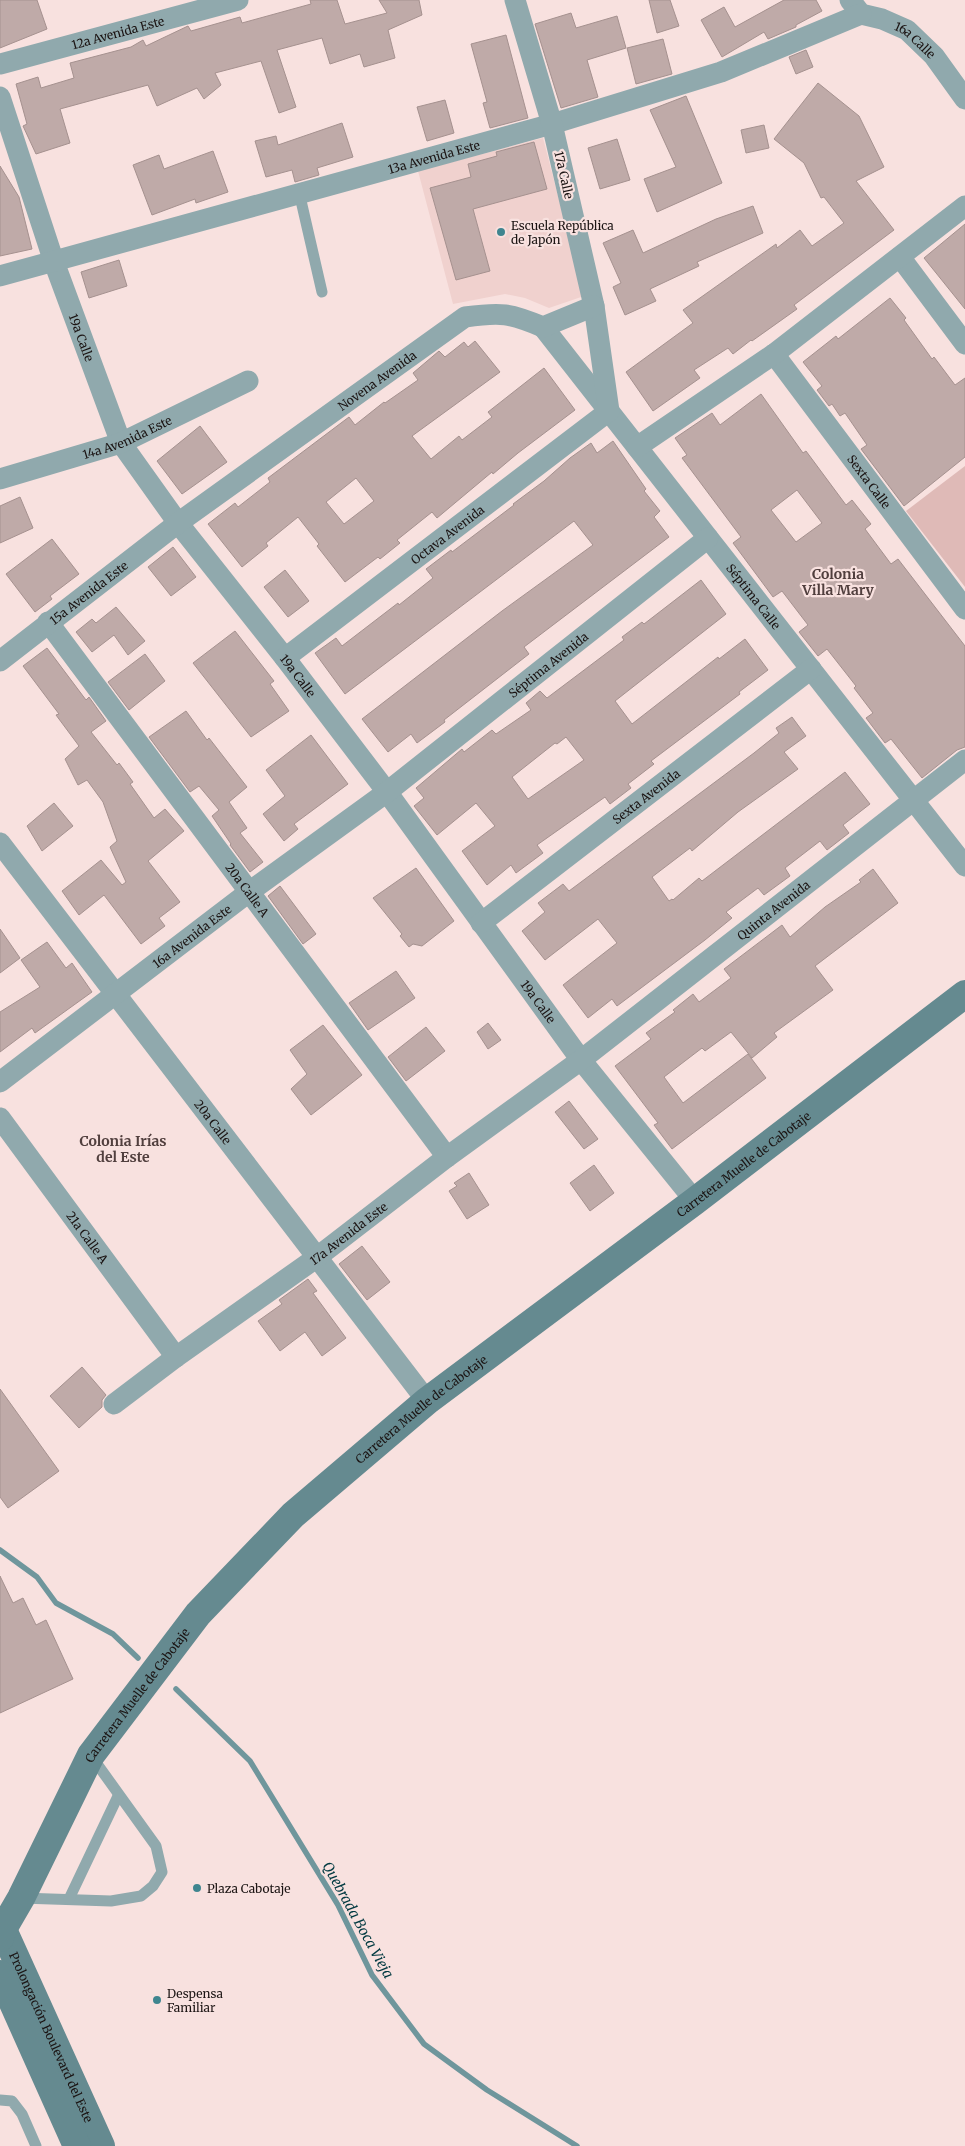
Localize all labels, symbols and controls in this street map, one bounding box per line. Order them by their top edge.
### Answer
street label: 12a Avenida Este [70,13,166,52]
street label: 16a Calle [892,18,939,61]
street label: 13a Avenida Este [386,137,482,176]
street label: 17a Calle [551,150,577,200]
place label: Escuela República de Japón [511,218,614,247]
marker: Escuela República de Japón [495,226,507,238]
street label: 19a Calle [66,312,98,363]
street label: Novena Avenida [335,347,419,413]
street label: 14a Avenida Este [81,412,174,462]
street label: Sexta Calle [844,452,894,511]
street label: Octava Avenida [408,501,487,567]
street label: 15a Avenida Este [46,557,131,627]
street label: Séptima Calle [724,561,784,632]
district label: Colonia Villa Mary [801,565,875,599]
street label: Séptima Avenida [505,628,591,701]
street label: 19a Calle [277,651,319,700]
street label: Sexta Avenida [609,765,683,827]
street label: 20a Calle A [223,860,273,920]
street label: Quinta Avenida [734,876,813,943]
street label: 16a Avenida Este [149,901,234,971]
street label: 19a Calle [518,977,559,1026]
street label: 20a Calle [192,1097,235,1147]
street label: Carretera Muelle de Cabotaje [673,1108,813,1220]
district label: Colonia Irías del Este [79,1132,167,1166]
street label: 17a Avenida Este [307,1198,390,1268]
street label: 21a Calle A [64,1208,112,1267]
street label: Carretera Muelle de Cabotaje [352,1352,490,1466]
street label: Carretera Muelle de Cabotaje [81,1625,192,1765]
water label: Quebrada Boca Vieja [318,1859,398,1981]
place label: Plaza Cabotaje [207,1881,291,1896]
marker: Plaza Cabotaje [191,1882,203,1894]
street label: Prolongación Boulevard del Este [6,1949,97,2124]
place label: Despensa Familiar [167,1986,223,2015]
marker: Despensa Familiar [151,1994,163,2006]

